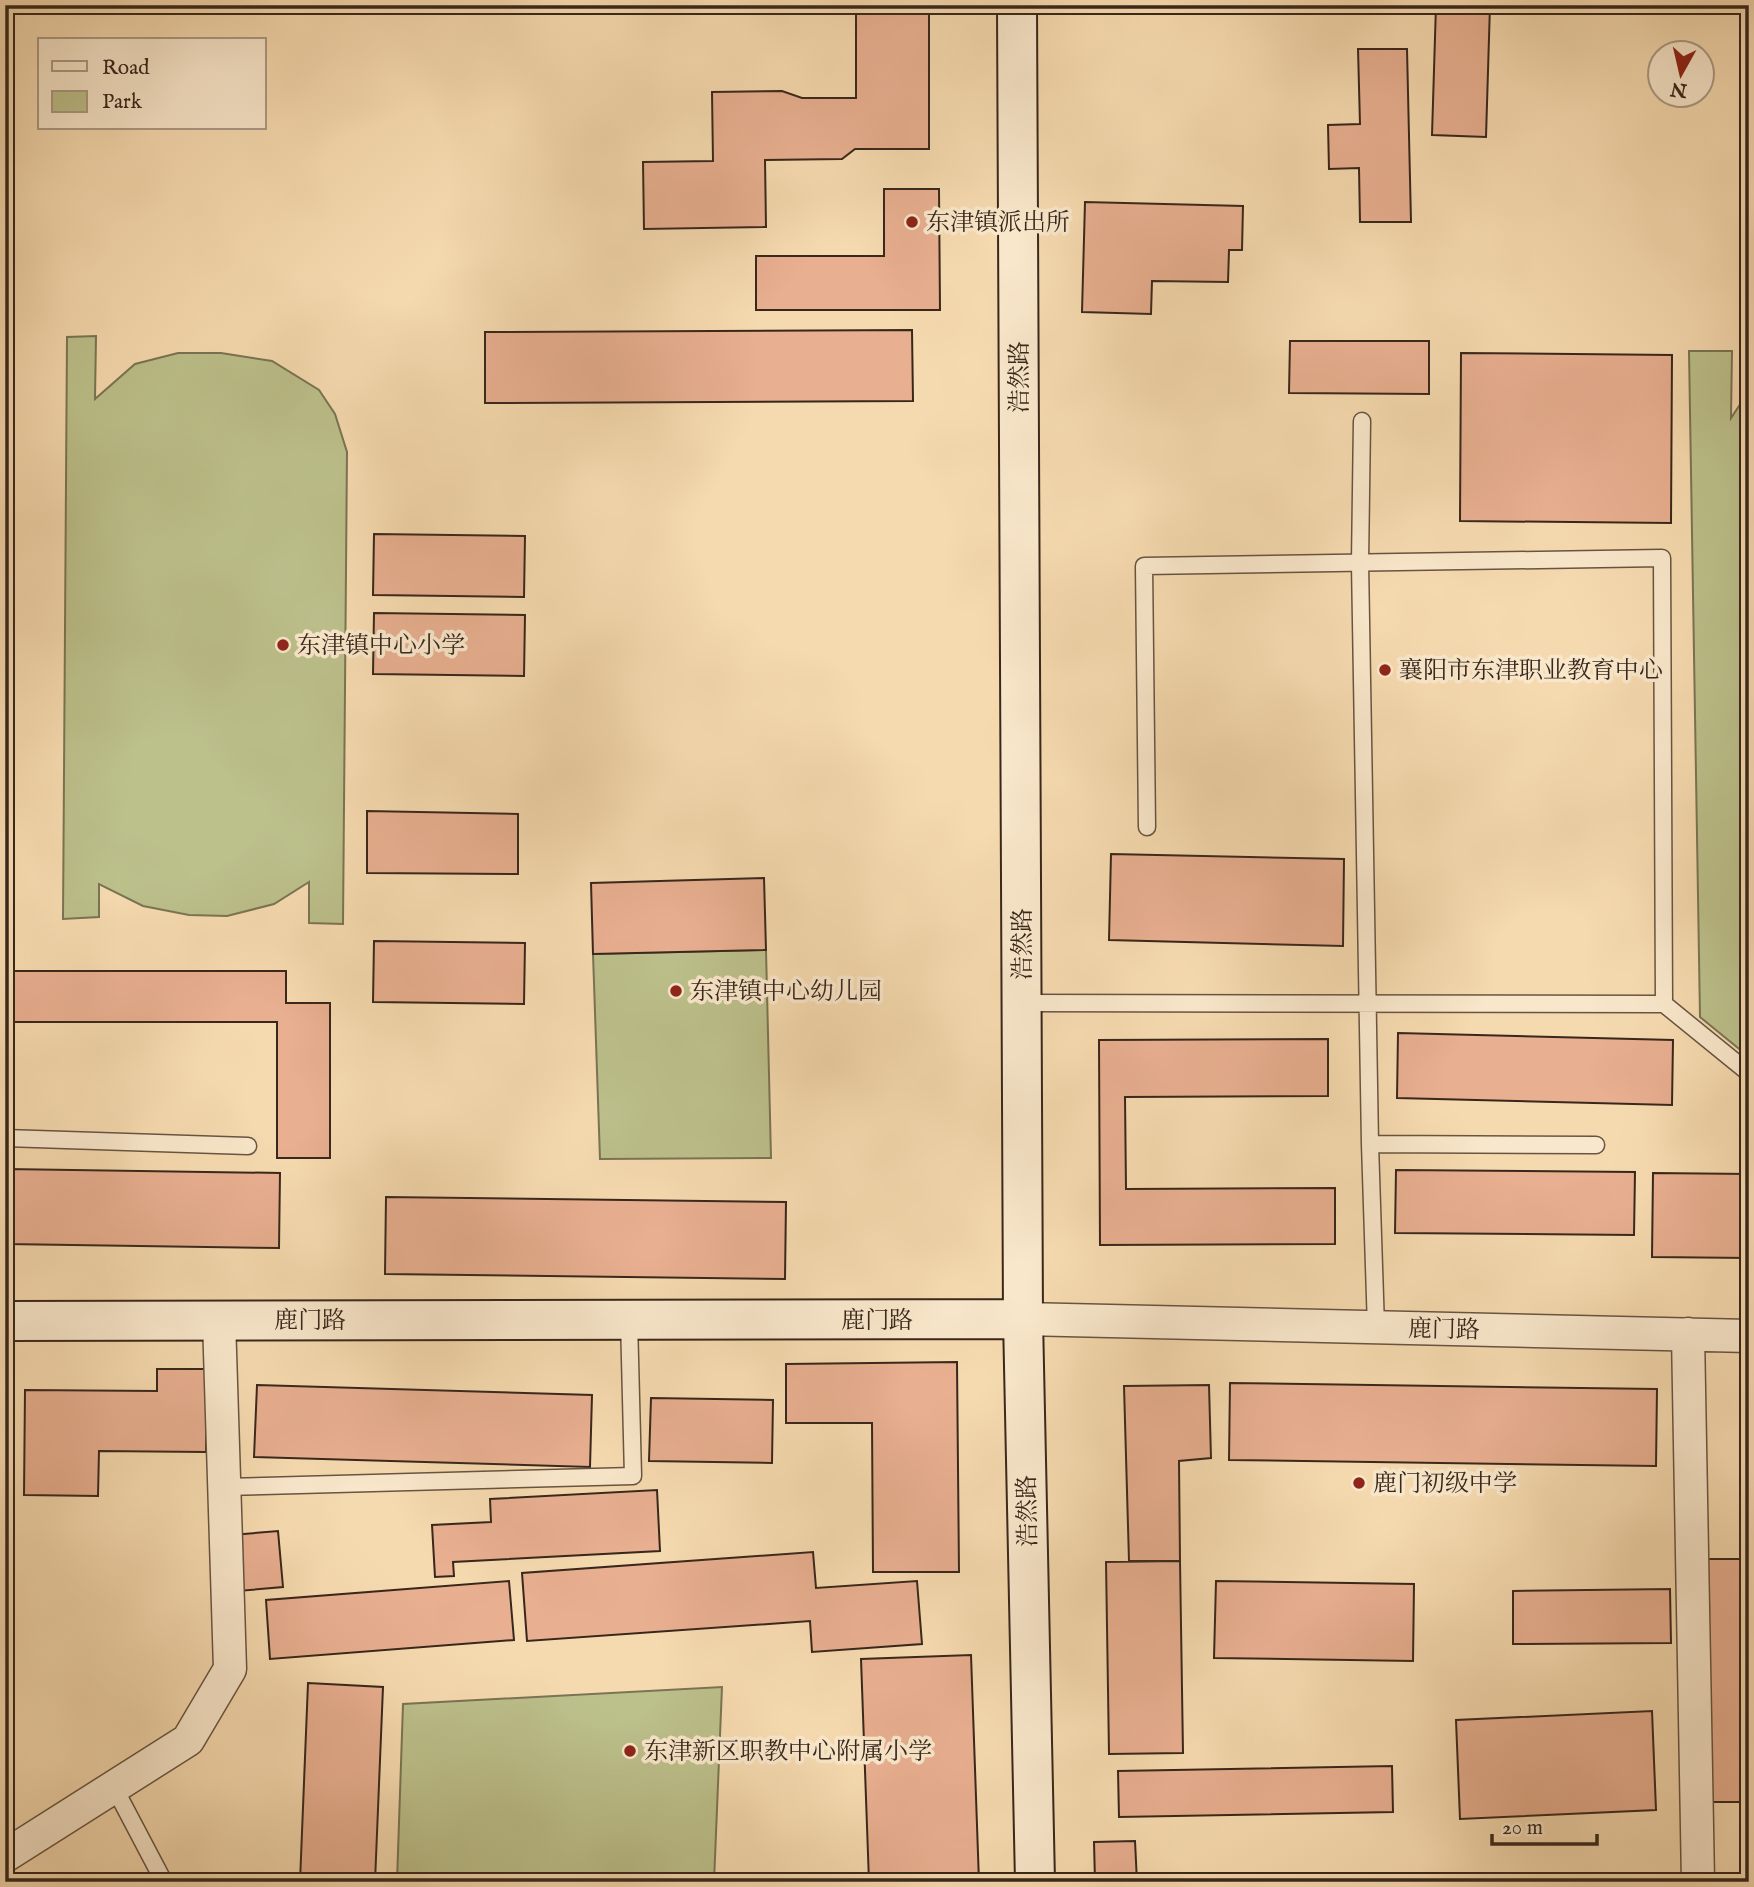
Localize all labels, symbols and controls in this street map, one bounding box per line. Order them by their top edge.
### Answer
legend [38,38,266,130]
north arrow [1646,38,1716,108]
text: Road [102,55,150,82]
text: N [1669,76,1690,102]
text: Park [102,89,143,116]
place label: 东津镇派出所 [926,208,1070,239]
marker: 东津镇派出所 [904,214,920,230]
street label: 浩然路 [1005,341,1036,413]
place label: 东津镇中心小学 [297,631,465,662]
marker: 东津镇中心小学 [275,637,291,653]
place label: 襄阳市东津职业教育中心 [1399,656,1663,687]
marker: 襄阳市东津职业教育中心 [1377,662,1393,678]
street label: 浩然路 [1008,908,1039,980]
place label: 东津镇中心幼儿园 [690,977,882,1008]
marker: 东津镇中心幼儿园 [668,983,684,999]
street label: 鹿门路 [274,1306,346,1337]
street label: 鹿门路 [841,1306,913,1337]
street label: 鹿门路 [1408,1314,1480,1347]
place label: 鹿门初级中学 [1373,1469,1517,1500]
street label: 浩然路 [1012,1475,1045,1547]
marker: 鹿门初级中学 [1351,1475,1367,1491]
place label: 东津新区职教中心附属小学 [644,1737,932,1768]
marker: 东津新区职教中心附属小学 [622,1743,638,1759]
scale bar [1492,1803,1596,1847]
text: 20 m [1502,1815,1543,1842]

